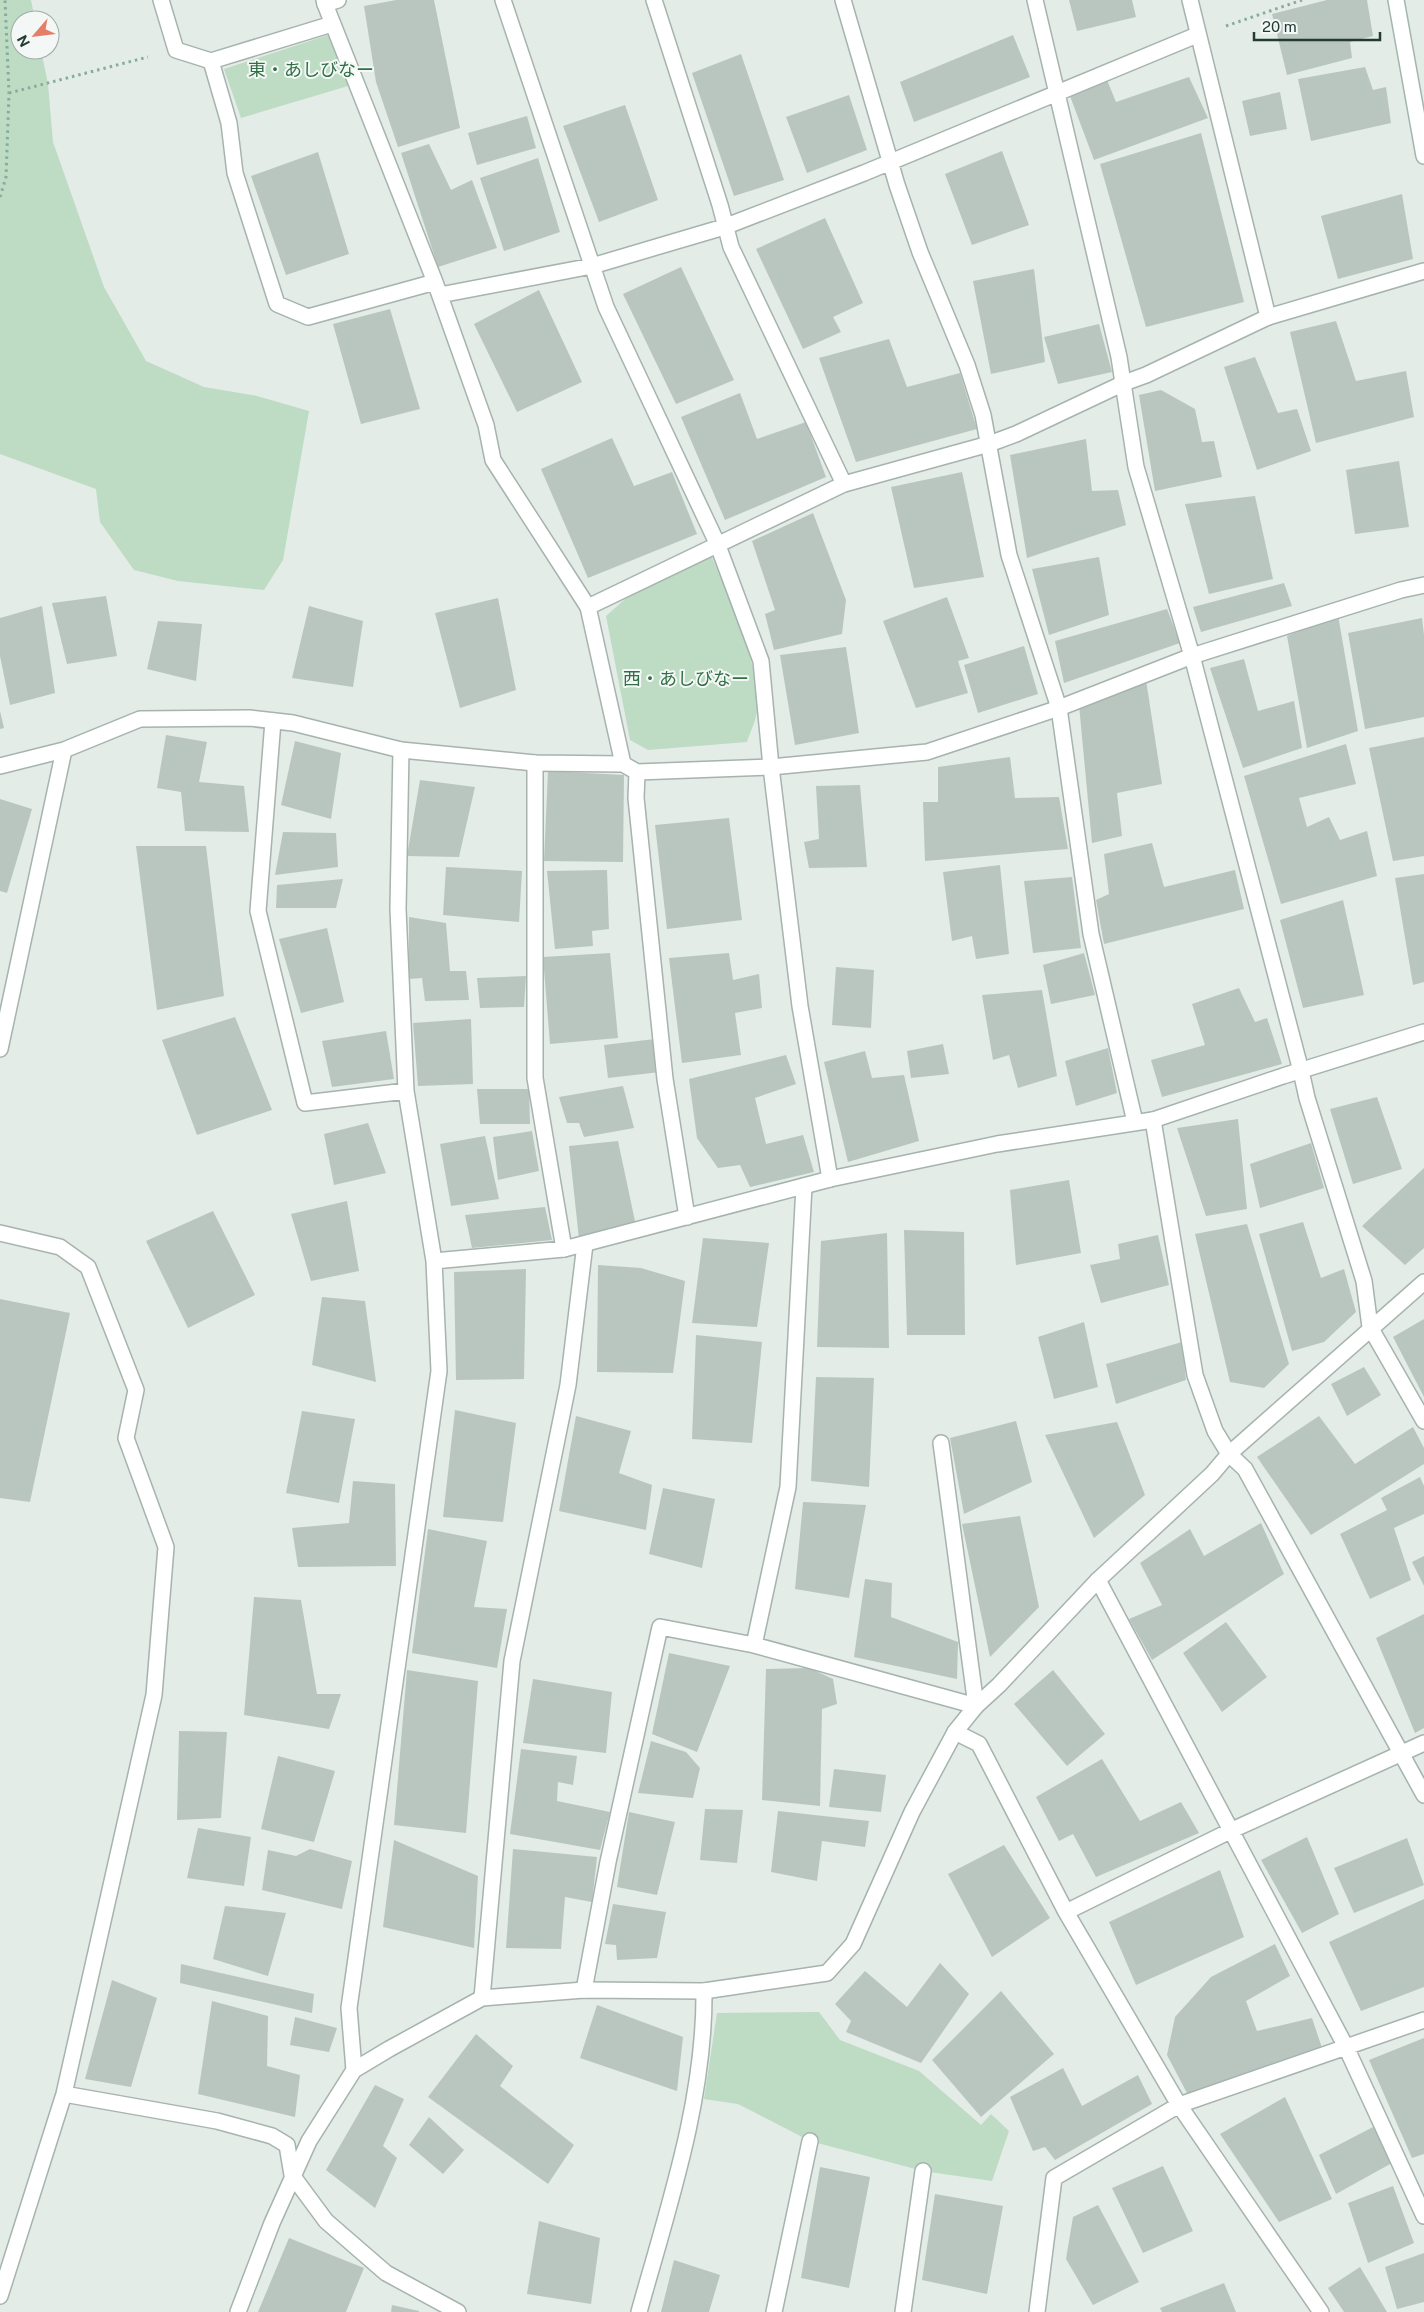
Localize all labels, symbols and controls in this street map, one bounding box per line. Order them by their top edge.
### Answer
north arrow [10,10,60,60]
scale bar [1254,10,1380,42]
text: 20 m [1262,18,1297,35]
text: N [14,33,33,50]
park label: 東・あしびなー [248,59,374,80]
park label: 西・あしびなー [623,668,749,689]

